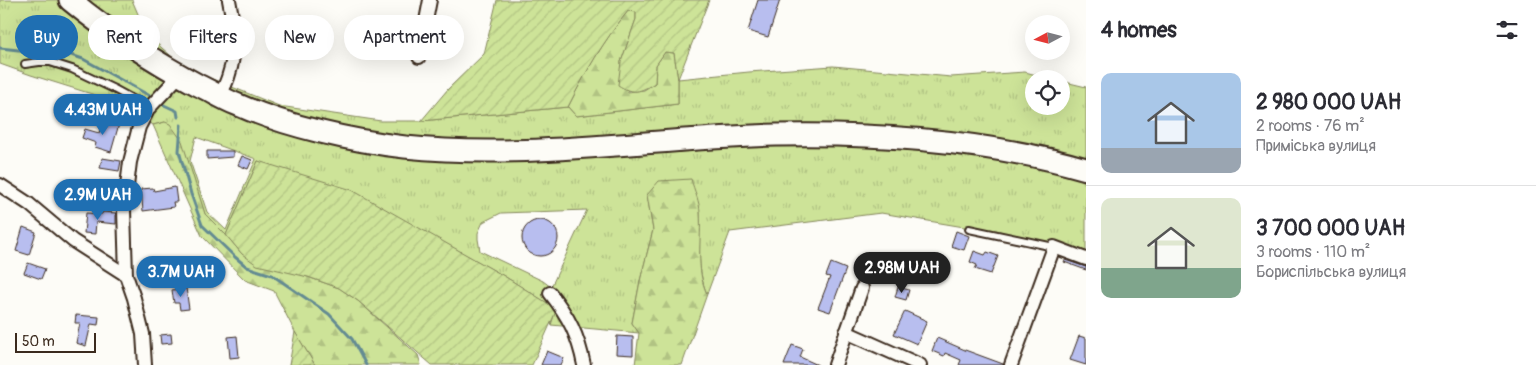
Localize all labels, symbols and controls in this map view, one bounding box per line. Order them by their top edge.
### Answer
chip: Buy [15,15,78,60]
chip: Rent [88,15,160,60]
chip: Filters [170,15,255,60]
chip: New [265,15,334,60]
chip: Apartment [344,15,464,60]
north arrow [1025,15,1070,60]
map controls [1025,15,1070,115]
icon: filters [1493,16,1521,44]
text: 4 homes [1101,17,1177,44]
button: locate [1025,70,1070,115]
text: 2 980 000 UAH [1256,89,1401,116]
icon: home [1141,93,1201,153]
pin: 4.43M UAH [46,94,160,136]
text: 4.43M UAH [64,100,142,120]
text: 2 rooms · 76 m² [1256,116,1365,136]
text: Приміська вулиця [1256,136,1376,156]
pin: 2.9M UAH [46,178,150,221]
text: 2.9M UAH [65,185,131,205]
text: 3 700 000 UAH [1256,215,1405,242]
icon: home [1141,218,1201,278]
text: 3 rooms · 110 m² [1256,242,1370,262]
pin: 2.98M UAH [845,252,959,294]
pin: 3.7M UAH [129,256,233,298]
text: 2.98M UAH [865,258,939,278]
text: 3.7M UAH [148,262,215,282]
text: Бориспільська вулиця [1256,262,1406,282]
scale bar [15,330,96,353]
text: 50 m [22,333,55,350]

